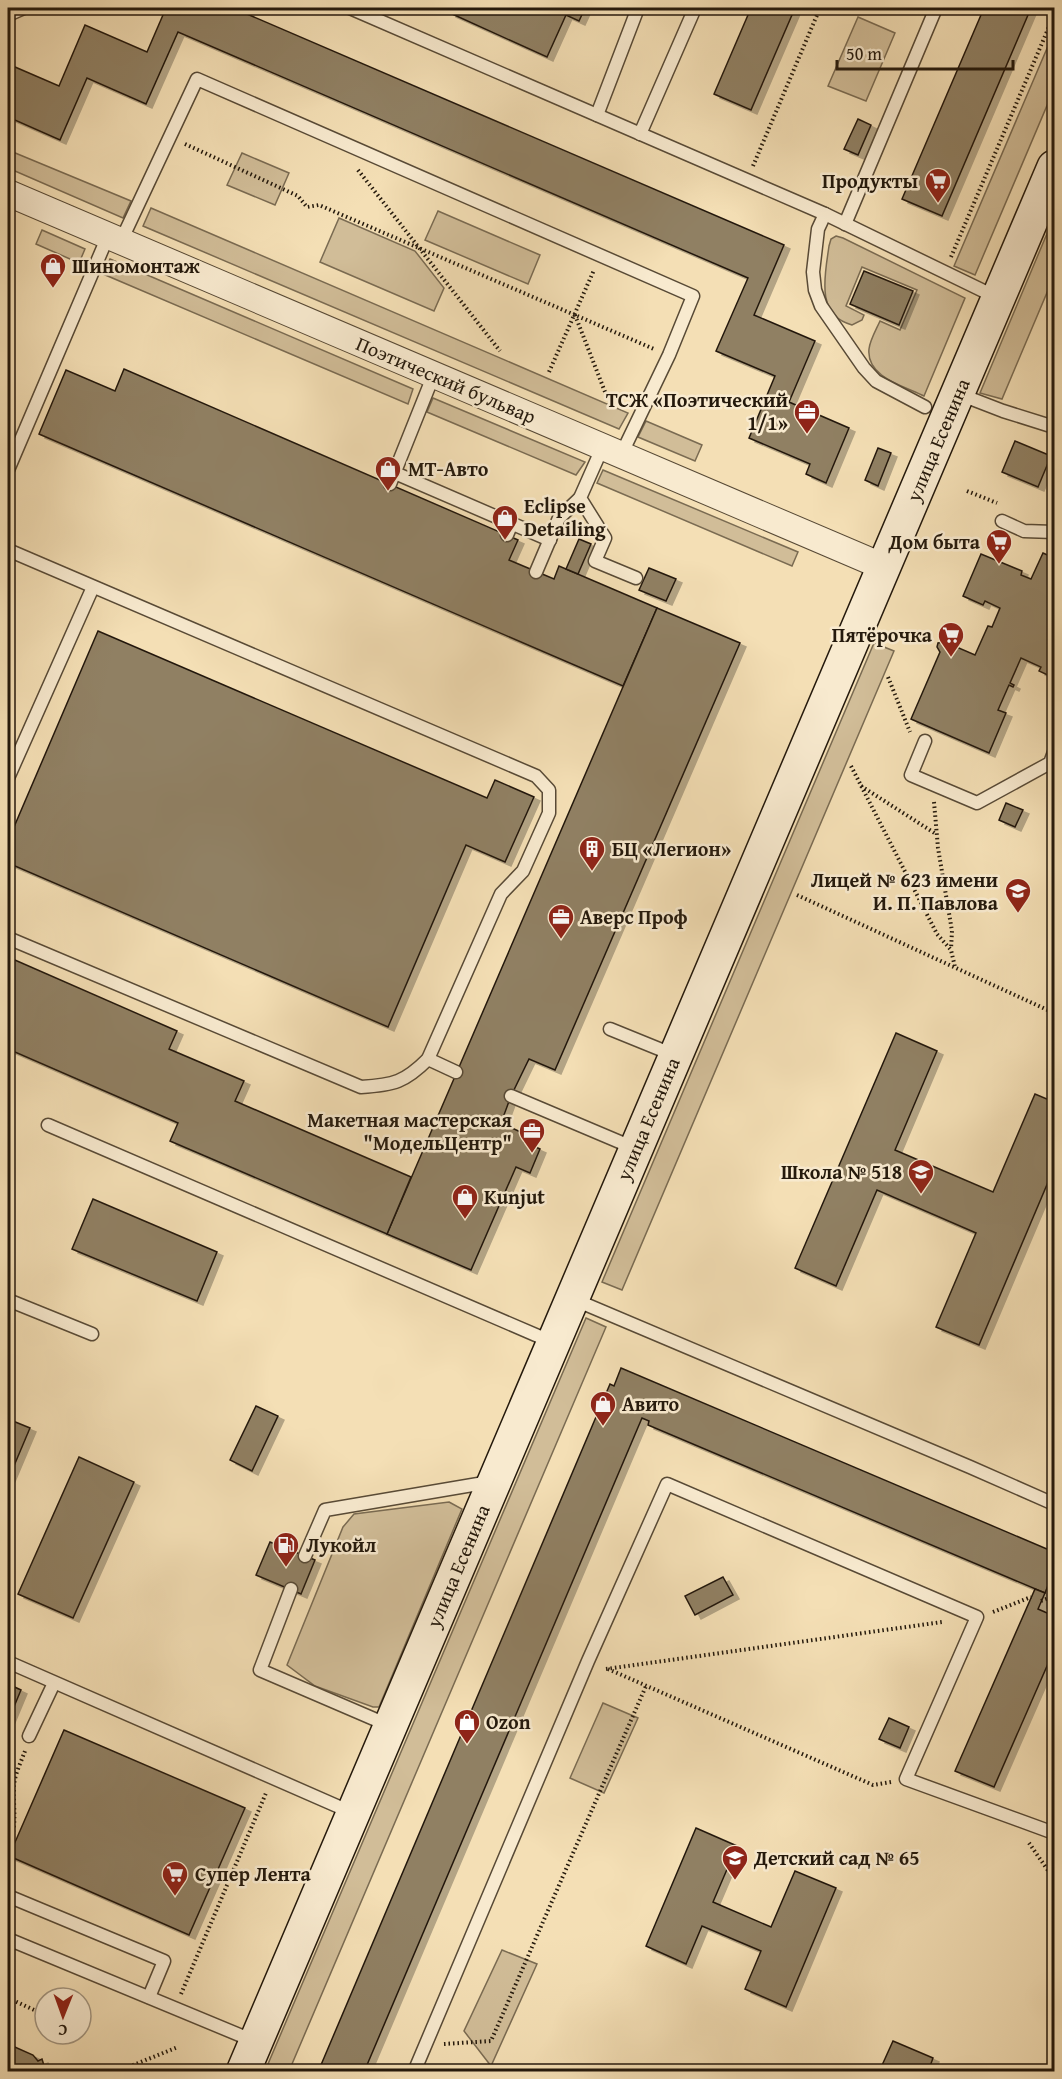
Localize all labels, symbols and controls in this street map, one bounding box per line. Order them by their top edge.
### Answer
scale bar [837,33,1012,71]
text: 50 m [846,40,882,67]
place label: Продукты [822,166,919,195]
supermarket icon: Продукты [923,166,953,204]
shop icon: Шиномонтаж [38,251,68,289]
place label: Шиномонтаж [72,251,200,280]
street label: Поэтический бульвар [352,329,541,431]
street label: улица Есенина [898,373,977,507]
place label: ТСЖ «Поэтический 1/1» [606,385,788,437]
office icon: ТСЖ «Поэтический 1/1» [792,397,822,435]
shop icon: МТ-Авто [373,454,403,492]
place label: МТ-Авто [408,454,489,483]
place label: Eclipse Detailing [524,491,606,543]
shop icon: Eclipse Detailing [490,503,520,541]
place label: Дом быта [888,527,981,556]
supermarket icon: Дом быта [984,527,1014,565]
place label: Пятёрочка [832,620,933,649]
supermarket icon: Пятёрочка [936,620,966,658]
building icon: БЦ «Легион» [577,834,607,872]
place label: БЦ «Легион» [612,834,731,863]
place label: Лицей № 623 имени И. П. Павлова [811,865,999,917]
school or university icon: Лицей № 623 имени И. П. Павлова [1003,876,1033,914]
office icon: Аверс Проф [546,902,576,940]
place label: Аверс Проф [580,902,688,931]
street label: улица Есенина [608,1052,687,1186]
place label: Макетная мастерская "МодельЦентр" [307,1105,512,1157]
office icon: Макетная мастерская "МодельЦентр" [517,1116,547,1154]
place label: Школа № 518 [781,1157,902,1186]
school or university icon: Школа № 518 [906,1157,936,1195]
shop icon: Kunjut [450,1182,480,1220]
place label: Kunjut [484,1182,545,1211]
shop icon: Авито [588,1389,618,1427]
place label: Авито [622,1389,680,1418]
street label: улица Есенина [418,1499,497,1633]
fuel station icon: Лукойл [271,1530,301,1568]
place label: Лукойл [306,1530,377,1559]
shop icon: Ozon [452,1707,482,1745]
place label: Ozon [486,1707,531,1736]
school or university icon: Детский сад № 65 [720,1843,750,1881]
place label: Детский сад № 65 [753,1843,920,1872]
supermarket icon: Супер Лента [160,1859,190,1897]
place label: Супер Лента [195,1859,311,1888]
north arrow [33,1986,93,2046]
text: С [58,2019,67,2043]

